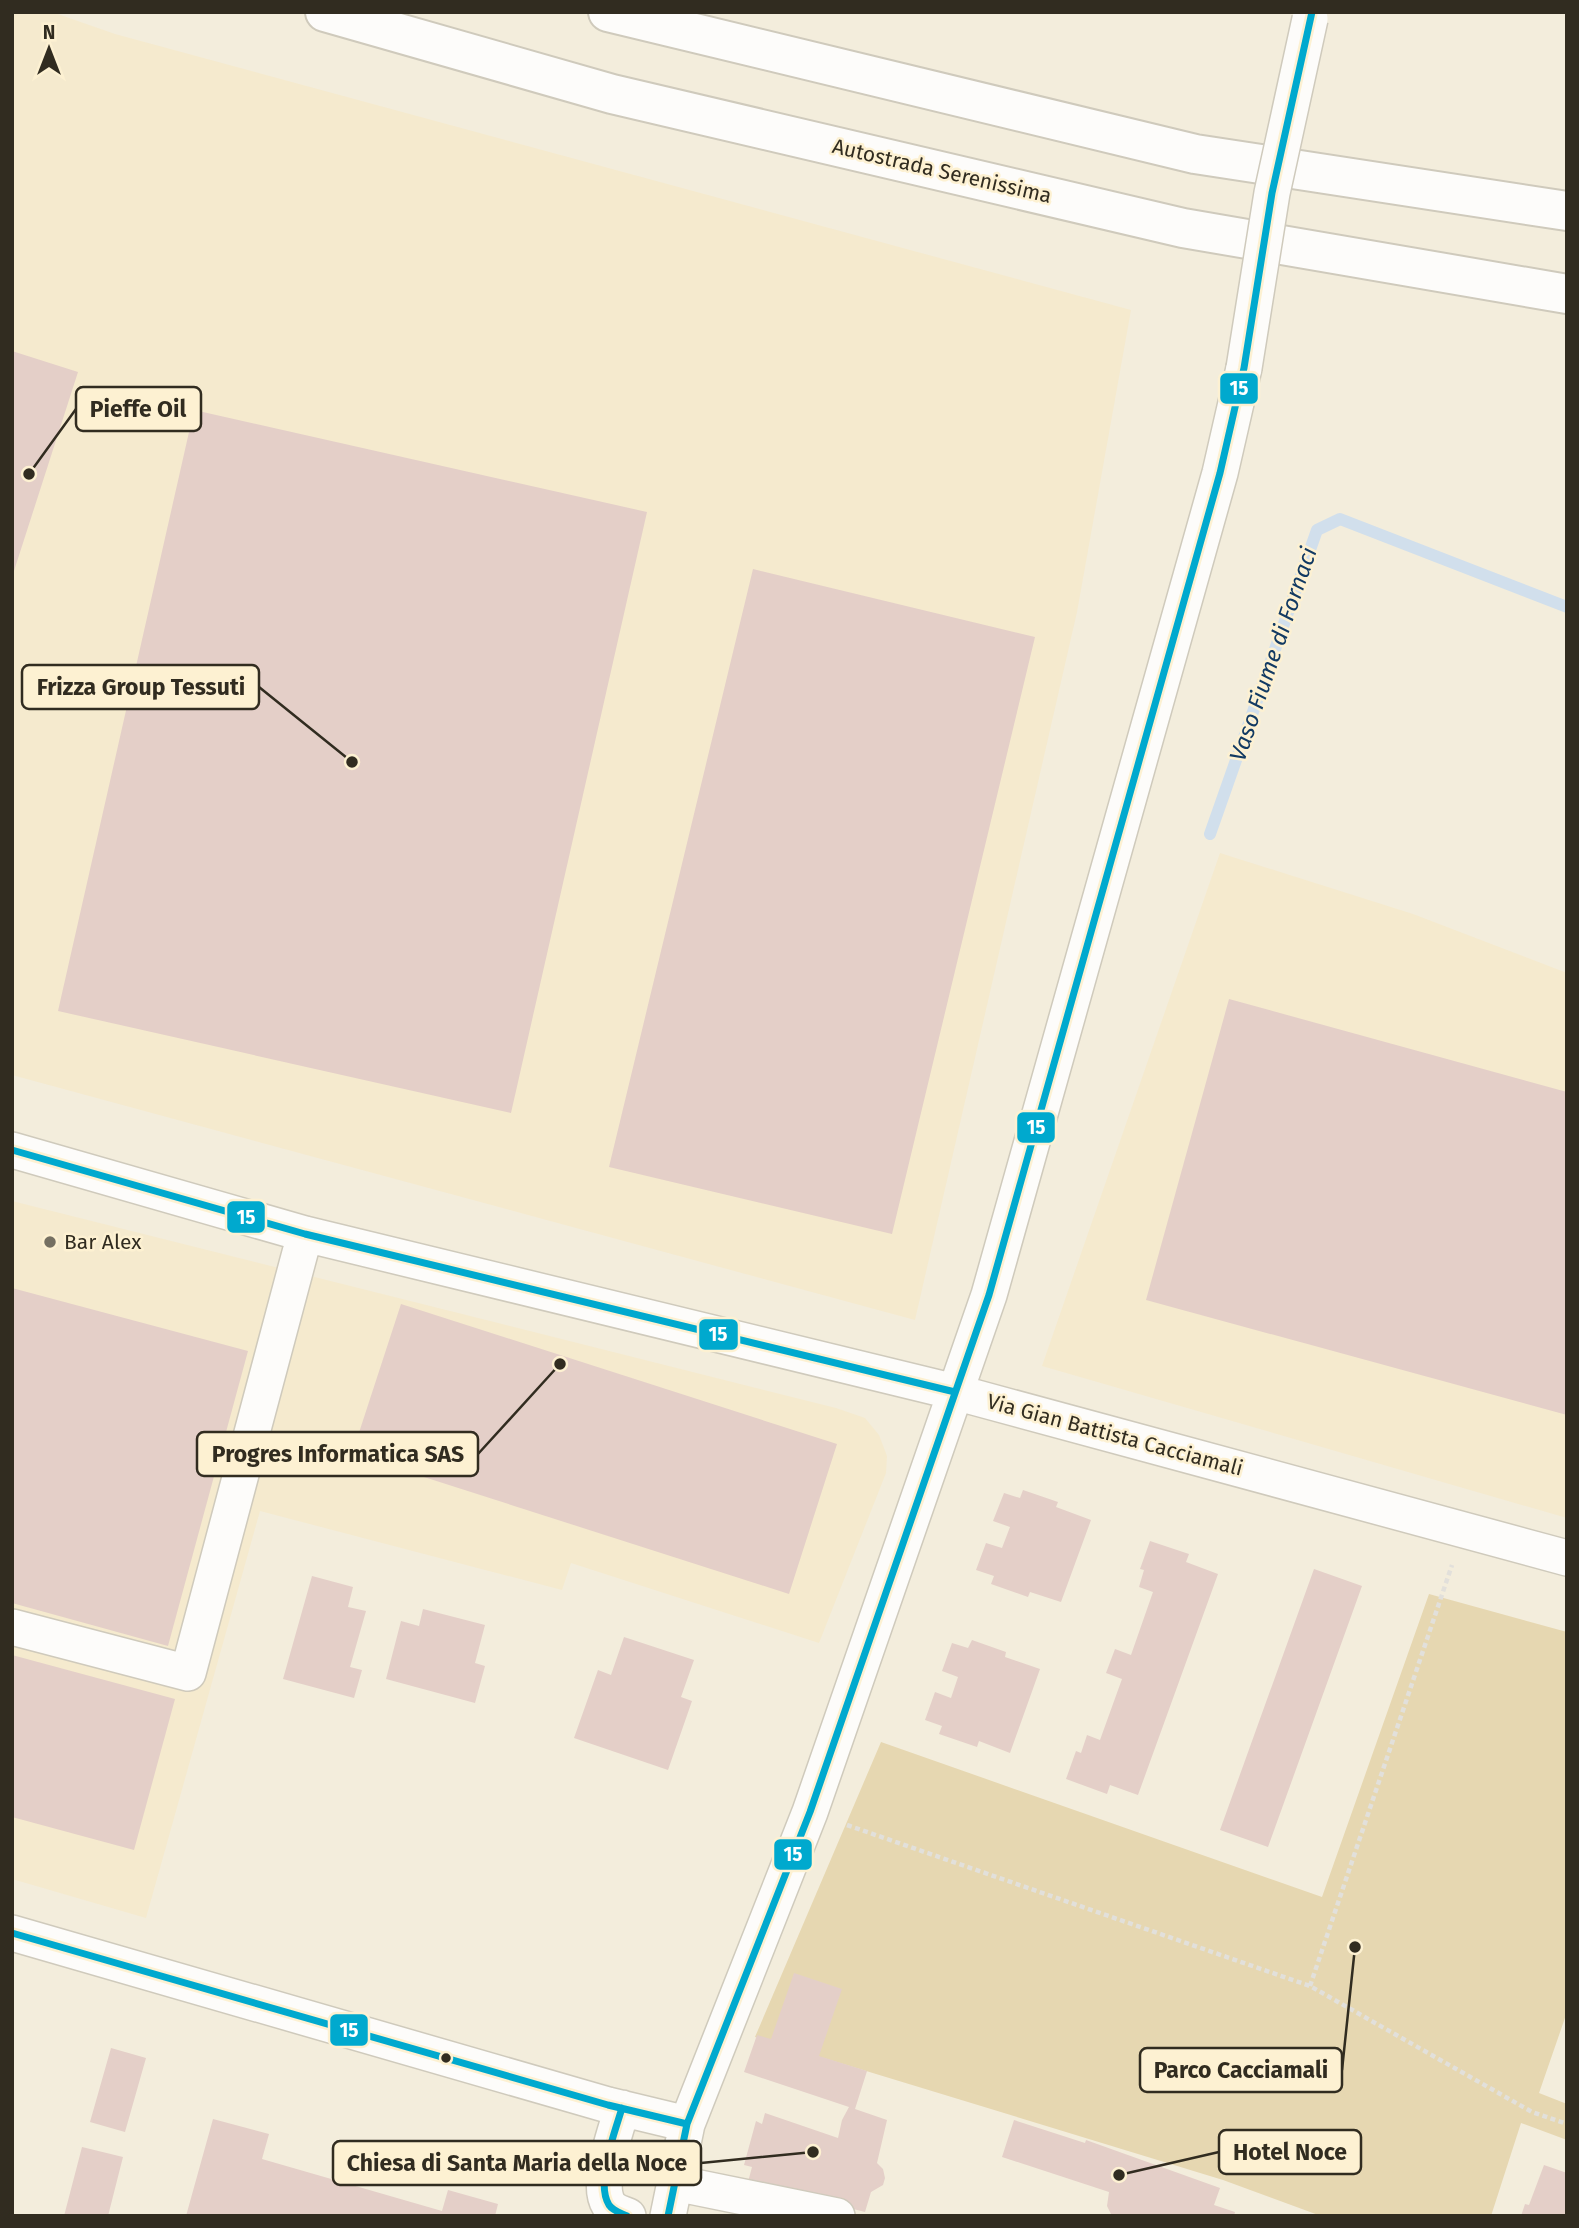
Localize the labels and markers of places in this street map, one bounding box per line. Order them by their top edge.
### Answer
callout: Pieffe Oil [76,387,201,431]
callout: Frizza Group Tessuti [22,665,259,709]
place label: Bar Alex [64,1229,142,1255]
marker: Bar Alex [42,1234,58,1250]
callout: Progres Informatica SAS [197,1432,478,1476]
callout: Parco Cacciamali [1140,2048,1342,2092]
unlabelled marker [439,2051,453,2065]
callout: Hotel Noce [1219,2130,1361,2174]
callout: Chiesa di Santa Maria della Noce [333,2141,701,2185]

